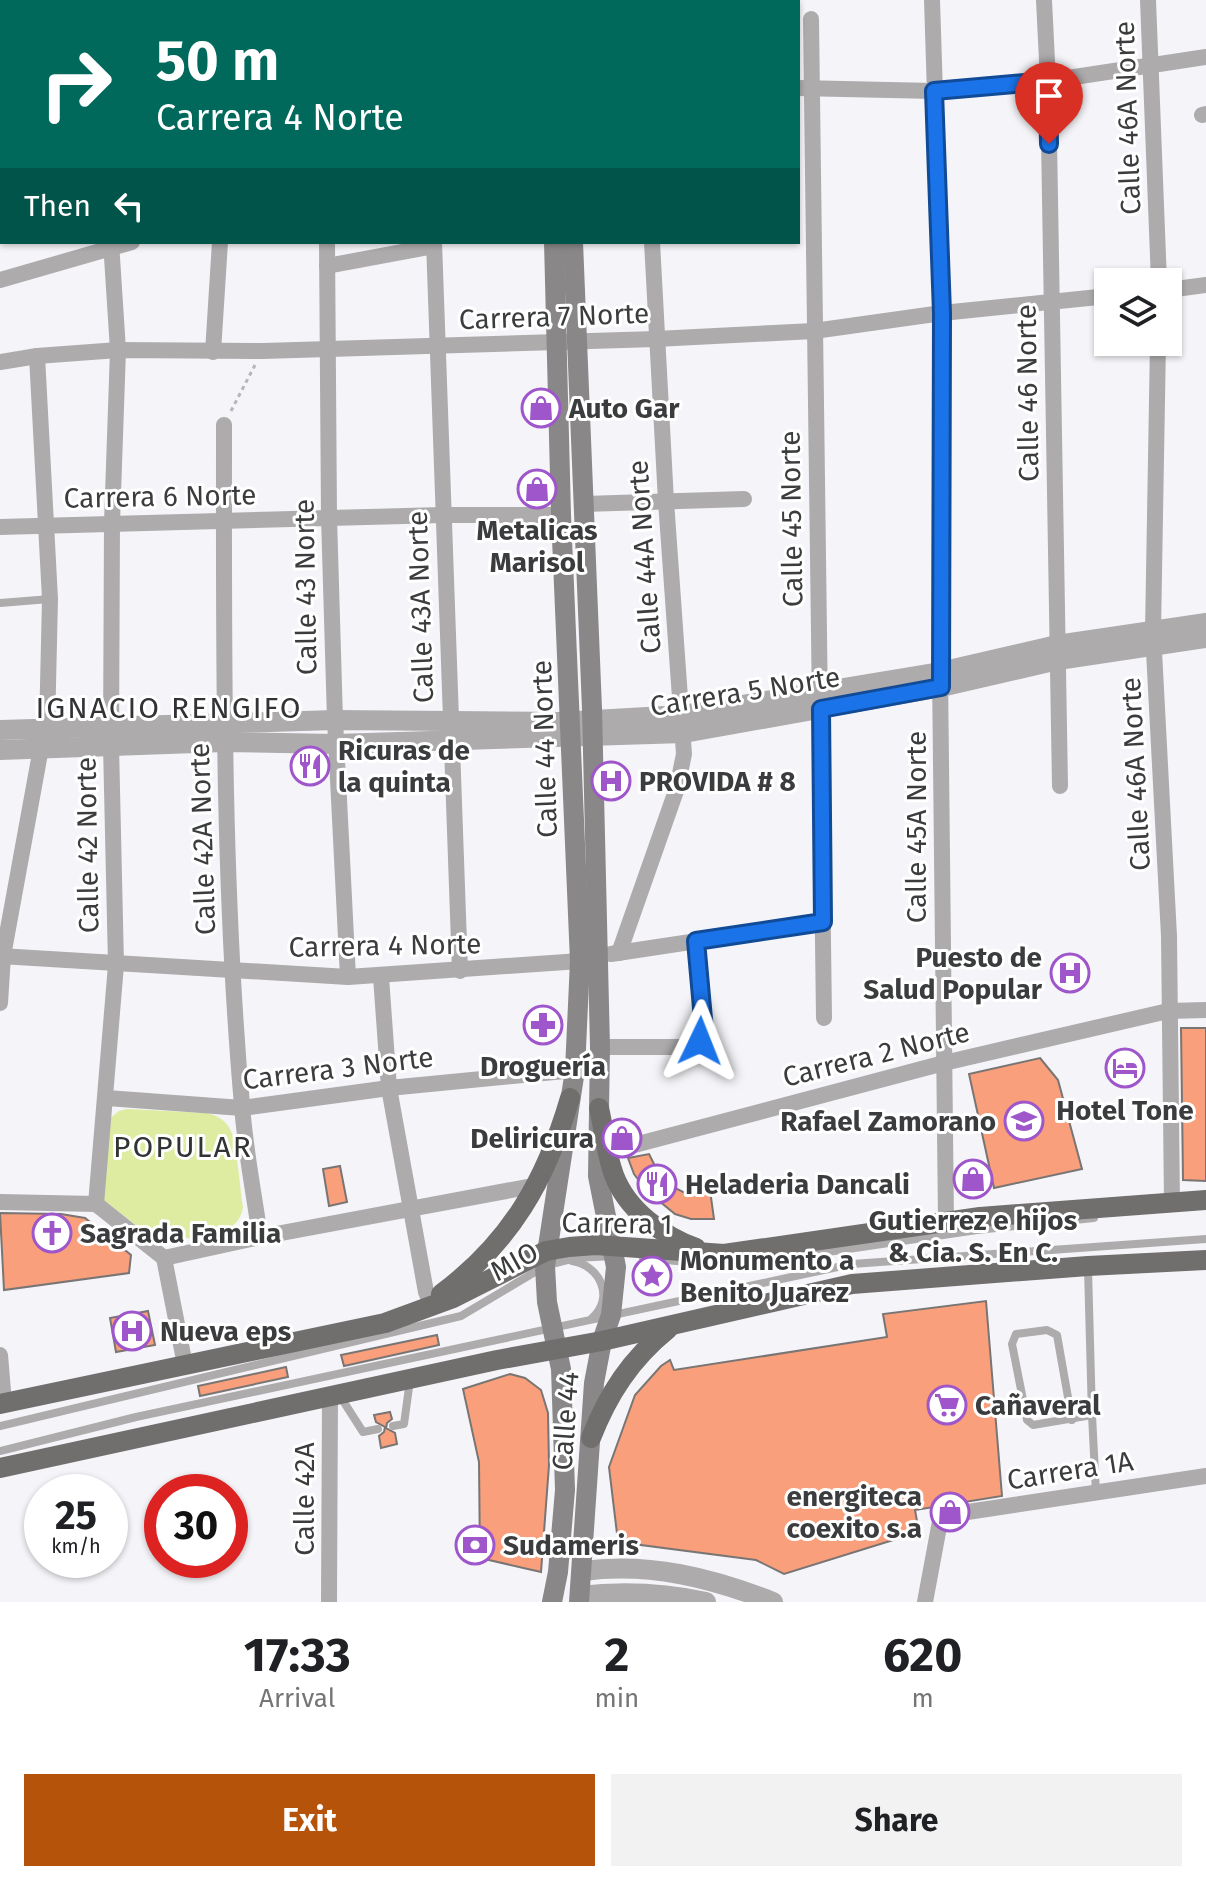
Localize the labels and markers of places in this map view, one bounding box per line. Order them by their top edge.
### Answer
pin [1015,62,1083,144]
shop icon: Auto Gar [520,387,562,429]
place label: Auto Gar [568,392,680,425]
shop icon: Metalicas Marisol [516,468,558,510]
place label: Metalicas Marisol [477,514,597,579]
place label: Ricuras de la quinta [338,734,470,799]
restaurant icon: Ricuras de la quinta [289,745,331,787]
hospital icon: PROVIDA # 8 [590,760,632,802]
place label: PROVIDA # 8 [639,765,796,798]
place label: Puesto de Salud Popular [863,941,1043,1006]
hospital icon: Puesto de Salud Popular [1049,952,1091,994]
pharmacy icon: Droguería [522,1004,564,1046]
hotel icon: Hotel Tone [1104,1047,1146,1089]
place label: Droguería [480,1050,606,1083]
place label: Hotel Tone [1056,1094,1194,1127]
school or university icon: Rafael Zamorano [1003,1100,1045,1142]
place label: Rafael Zamorano [780,1105,996,1138]
shop icon: Deliricura [601,1117,643,1159]
place label: Deliricura [470,1122,594,1155]
shop icon: Gutierrez e hijos & Cia. S. En C. [952,1158,994,1200]
restaurant icon: Heladeria Dancali [636,1163,678,1205]
place label: Heladeria Dancali [685,1168,910,1201]
place label: Gutierrez e hijos & Cia. S. En C. [869,1204,1077,1269]
church icon: Sagrada Familia [31,1212,73,1254]
place label: Sagrada Familia [80,1217,281,1250]
place label: Monumento a Benito Juarez [680,1244,854,1309]
place icon: Monumento a Benito Juarez [631,1255,673,1297]
hospital icon: Nueva eps [111,1310,153,1352]
place label: Nueva eps [160,1315,291,1348]
supermarket icon: Cañaveral [926,1384,968,1426]
place label: Cañaveral [975,1389,1101,1422]
place label: energiteca coexito s.a [786,1480,922,1545]
shop icon: energiteca coexito s.a [929,1491,971,1533]
bank icon: Sudameris [454,1524,496,1566]
place label: Sudameris [503,1529,639,1562]

